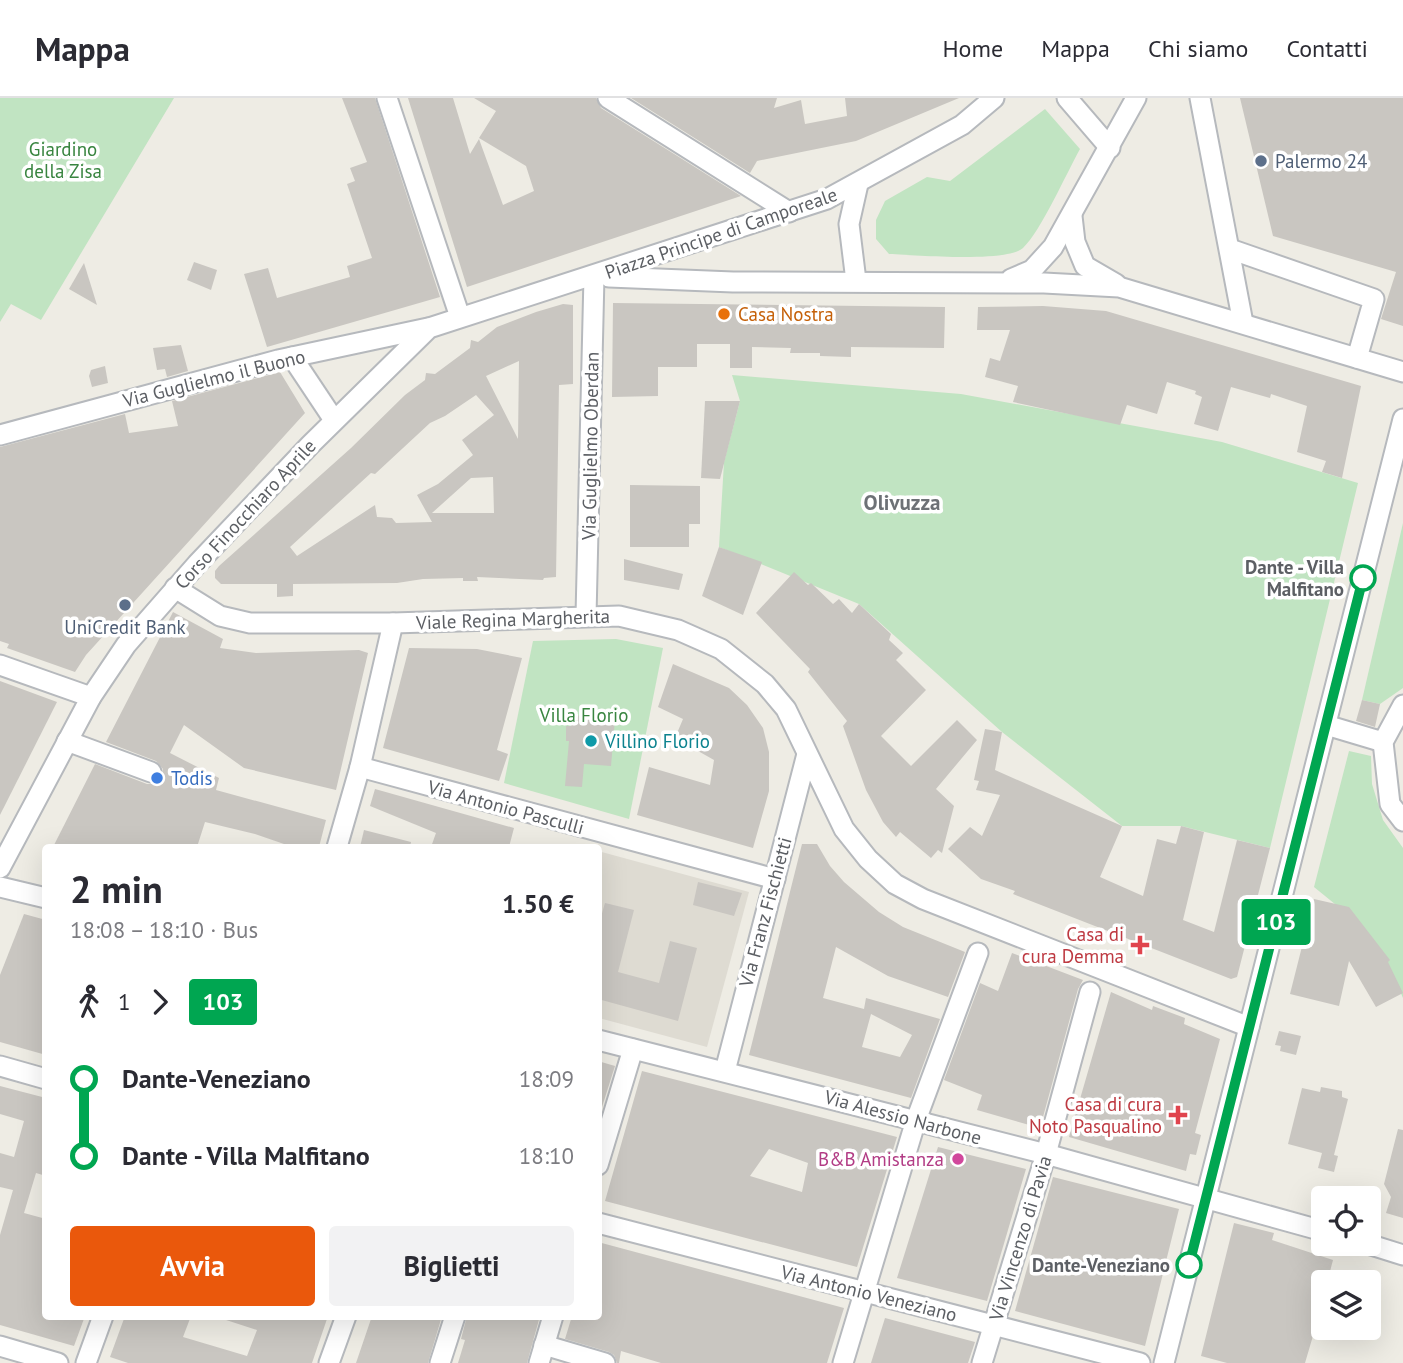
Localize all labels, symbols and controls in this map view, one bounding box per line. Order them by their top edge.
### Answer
text: Mappa [35,27,130,70]
text: Home [942,33,1003,64]
text: Mappa [1041,33,1110,64]
text: Chi siamo [1148,33,1248,64]
text: Contatti [1286,33,1368,64]
park label: Giardino della Zisa [24,137,102,183]
place label: Palermo 24 [1275,149,1367,173]
marker: Palermo 24 [1253,153,1269,169]
street label: Piazza Principe di Camporeale [602,182,840,284]
place label: Casa Nostra [738,302,834,326]
marker: Casa Nostra [716,306,732,322]
street label: Via Guglielmo il Buono [120,344,308,412]
street label: Via Guglielmo Oberdan [576,352,604,541]
street label: Corso Finocchiaro Aprile [169,434,321,594]
district label: Olivuzza [864,489,940,516]
place label: Dante - Villa Malfitano [1245,555,1344,601]
marker: Dante - Villa Malfitano [1350,565,1376,591]
marker: UniCredit Bank [117,597,133,613]
street label: Viale Regina Margherita [415,604,610,634]
place label: UniCredit Bank [64,615,186,639]
park label: Villa Florio [539,703,628,727]
place label: Villino Florio [604,729,710,753]
marker: Villino Florio [583,733,599,749]
place label: Todis [171,766,213,790]
marker: Todis [149,770,165,786]
street label: Via Antonio Pasculli [424,774,587,839]
street label: Via Franz Fischietti [733,834,797,990]
text: 2 min [70,864,163,913]
text: 1.50 € [502,887,574,920]
line badge: 103 [1236,899,1316,945]
text: 103 [1256,906,1296,937]
text: 18:08 – 18:10 · Bus [70,915,258,944]
place label: Casa di cura Demma [1022,922,1124,968]
marker: Casa di cura Demma [1130,935,1150,955]
icon: walk [70,983,108,1021]
icon: forward [141,983,179,1021]
text: 103 [203,986,243,1017]
text: 1 [118,987,131,1016]
text: Dante-Veneziano [122,1062,311,1095]
text: 18:09 [519,1064,574,1093]
street label: Via Alessio Narbone [821,1084,984,1150]
place label: Casa di cura Noto Pasqualino [1029,1092,1162,1138]
marker: Casa di cura Noto Pasqualino [1168,1105,1188,1125]
text: Dante - Villa Malfitano [122,1139,370,1172]
text: 18:10 [519,1141,574,1170]
place label: B&B Amistanza [818,1147,944,1171]
marker: B&B Amistanza [950,1151,966,1167]
street label: Via Vincenzo di Pavia [983,1153,1056,1324]
map controls [1311,1186,1381,1340]
button: locate [1311,1186,1381,1256]
button: Avvia [70,1226,315,1306]
button: Biglietti [329,1226,574,1306]
marker: Dante-Veneziano [1176,1252,1202,1278]
place label: Dante-Veneziano [1032,1253,1170,1277]
street label: Via Antonio Veneziano [777,1259,960,1326]
button: layers [1311,1270,1381,1340]

